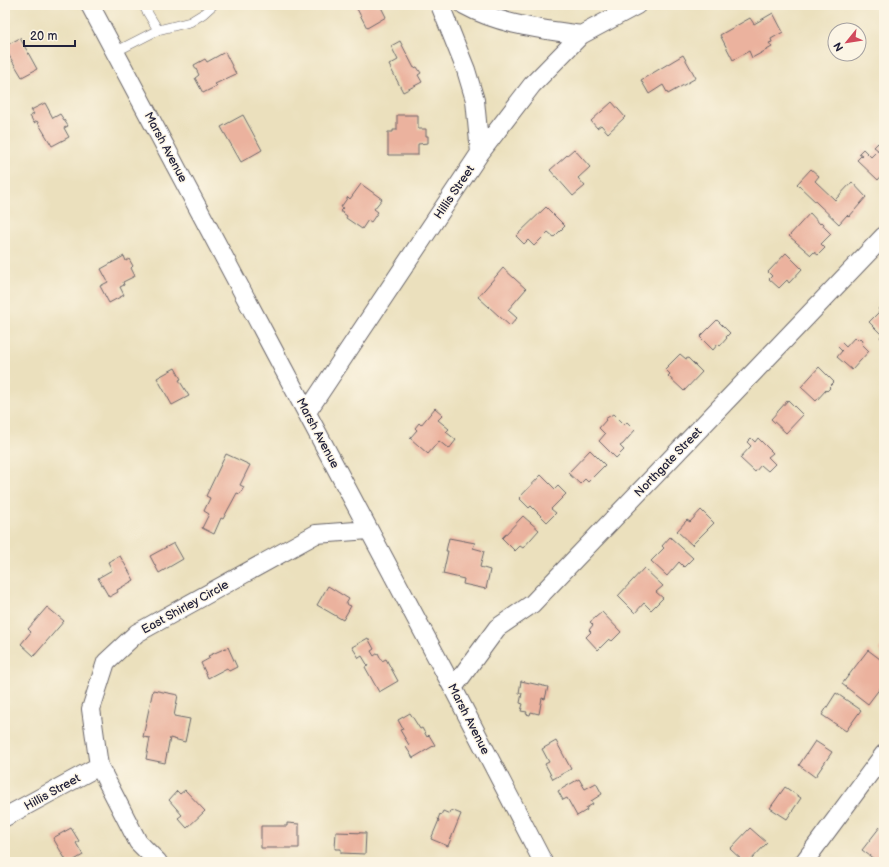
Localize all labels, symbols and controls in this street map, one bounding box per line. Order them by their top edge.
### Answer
scale bar [24,22,75,48]
north arrow [827,22,867,62]
text: 20 m [30,29,57,44]
text: N [831,40,846,54]
street label: Marsh Avenue [141,109,190,185]
street label: Hillis Street [431,162,478,222]
street label: Marsh Avenue [293,395,342,471]
street label: Northgate Street [631,424,705,500]
street label: East Shirley Circle [139,577,231,638]
street label: Marsh Avenue [444,681,493,757]
street label: Hillis Street [22,771,83,814]

